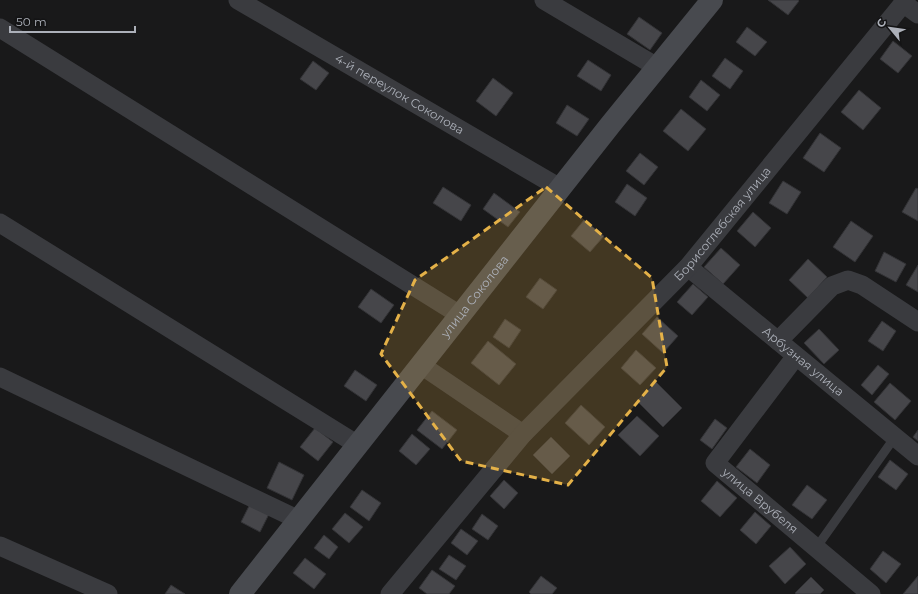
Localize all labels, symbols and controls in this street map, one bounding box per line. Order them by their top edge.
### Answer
scale bar [10,8,135,34]
north arrow [870,8,910,48]
text: 50 m [16,14,47,29]
text: С [873,16,889,30]
street label: 4-й переулок Соколова [333,50,467,137]
street label: Борисоглебская улица [670,163,774,284]
street label: улица Соколова [437,252,511,341]
street label: Арбузная улица [760,323,847,399]
street label: улица Врубеля [719,464,801,537]

